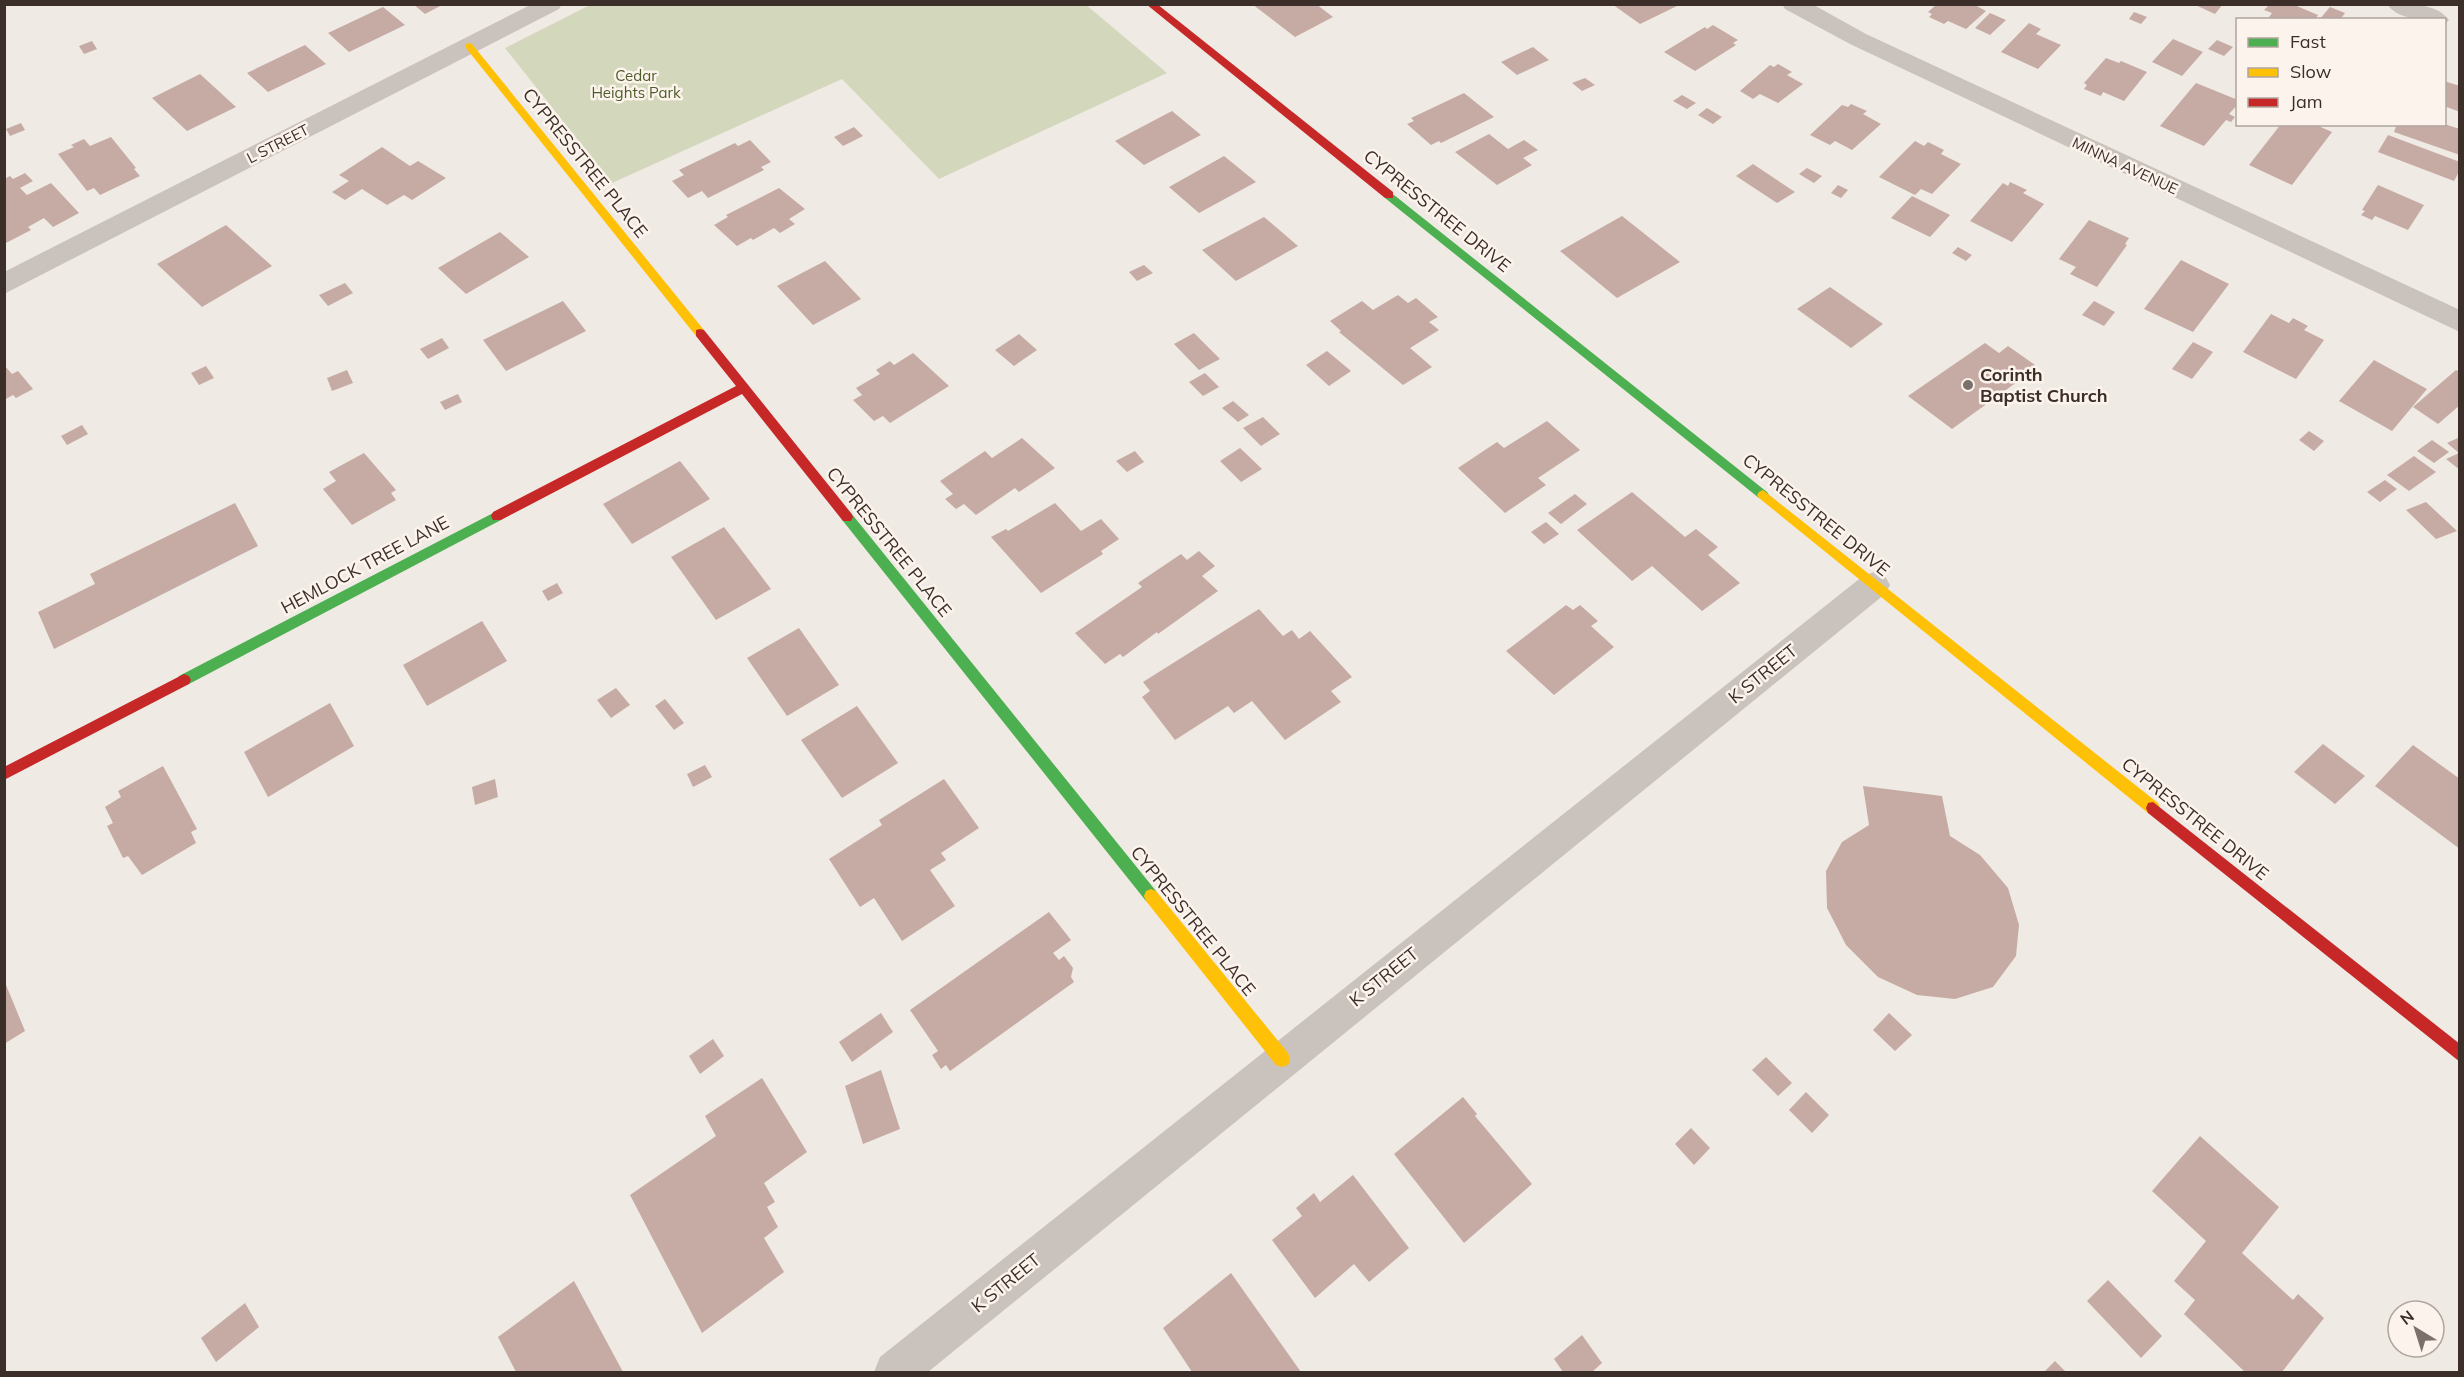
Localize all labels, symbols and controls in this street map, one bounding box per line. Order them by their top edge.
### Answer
legend [2236,18,2446,126]
text: Fast [2290,30,2326,53]
text: Slow [2290,60,2332,83]
park label: Cedar Heights Park [591,66,681,102]
street label: CYPRESSTREE PLACE [518,83,653,242]
text: Jam [2290,90,2323,113]
street label: L STREET [244,120,312,167]
street label: MINNA AVENUE [2069,133,2181,198]
street label: CYPRESSTREE DRIVE [1359,144,1516,277]
place label: Corinth Baptist Church [1980,363,2108,407]
marker: Corinth Baptist Church [1961,378,1975,392]
street label: CYPRESSTREE DRIVE [1738,448,1895,581]
street label: CYPRESSTREE PLACE [822,462,957,621]
street label: HEMLOCK TREE LANE [277,510,453,619]
street label: K STREET [1724,639,1802,708]
street label: CYPRESSTREE DRIVE [2117,752,2274,885]
street label: CYPRESSTREE PLACE [1126,841,1261,1000]
street label: K STREET [1345,942,1423,1011]
street label: K STREET [967,1248,1045,1317]
north arrow [2386,1299,2446,1359]
text: N [2396,1306,2418,1329]

